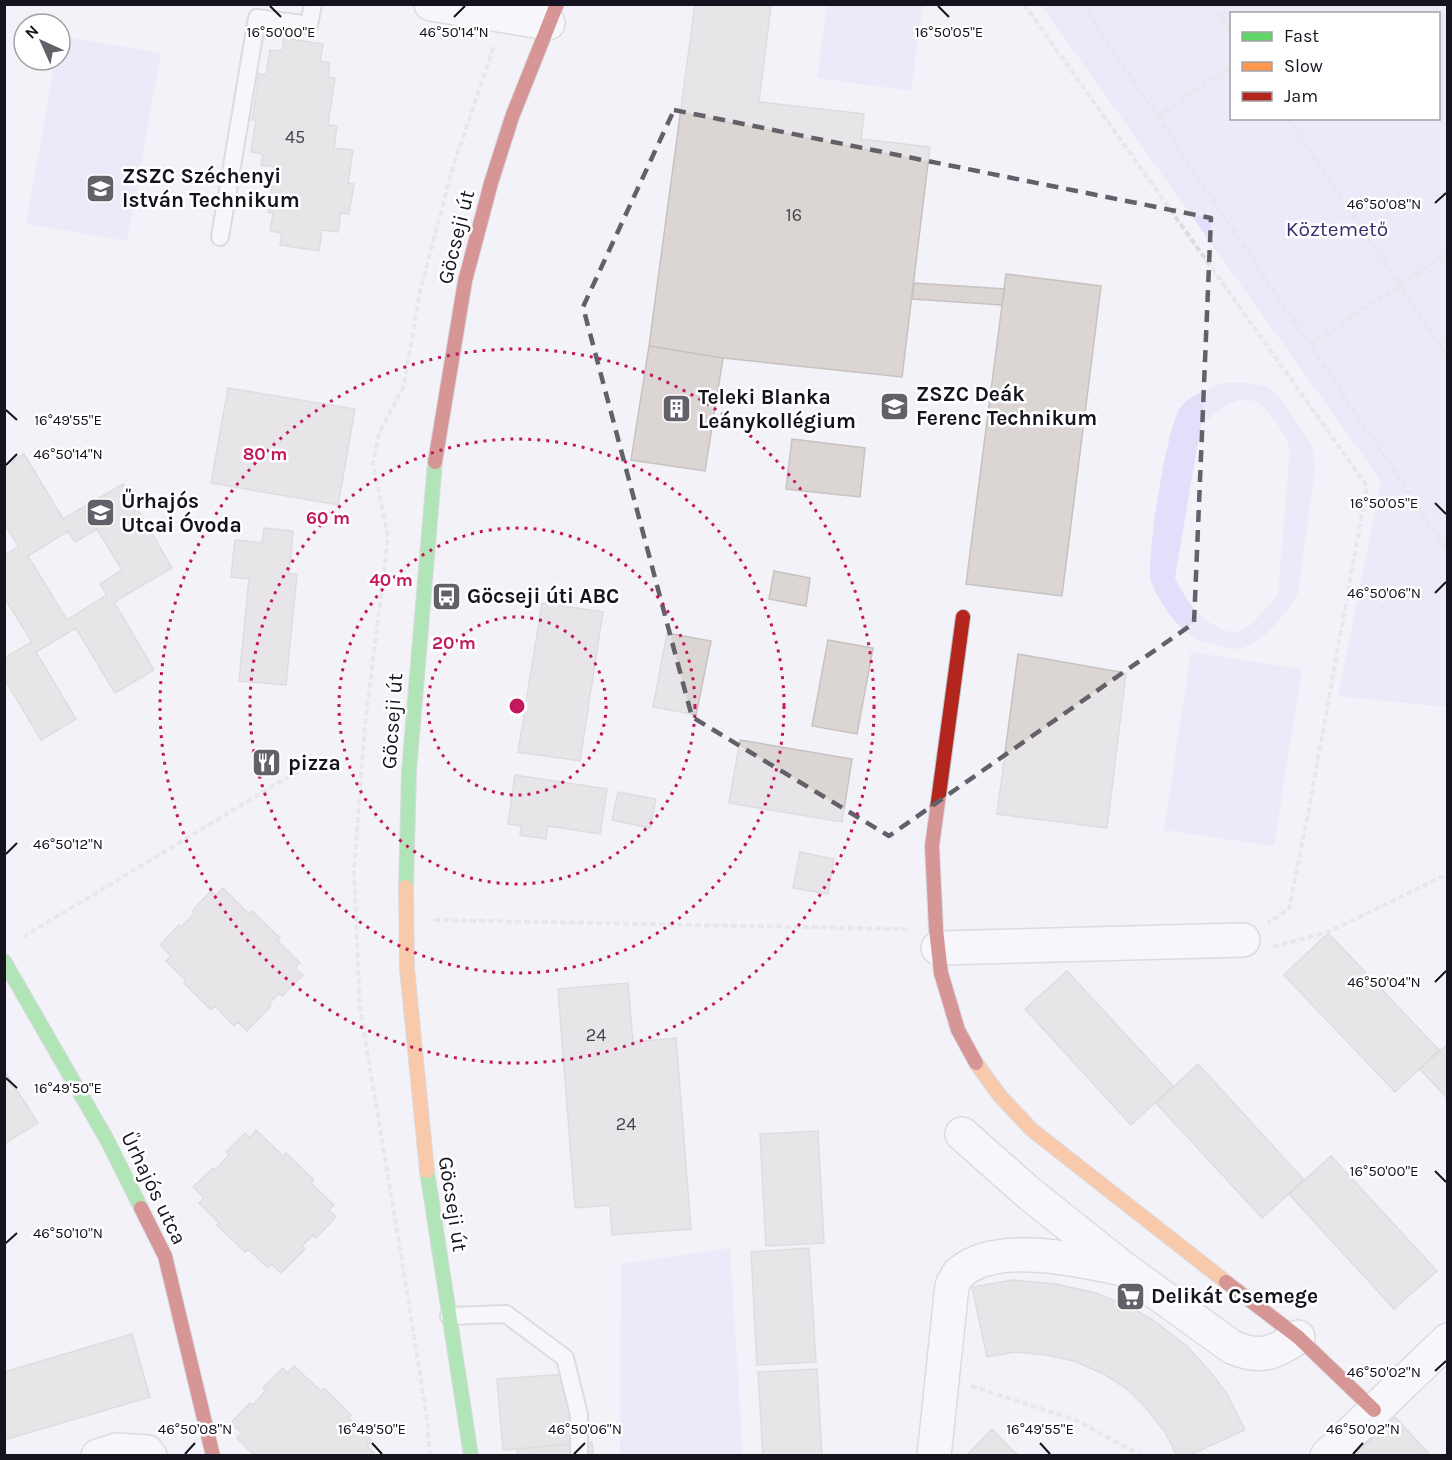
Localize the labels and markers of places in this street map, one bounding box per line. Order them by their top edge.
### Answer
place label: ZSZC Széchenyi István Technikum [122,164,300,212]
school or university icon: ZSZC Széchenyi István Technikum [85,172,117,204]
place label: ZSZC Deák Ferenc Technikum [916,382,1097,430]
place label: Teleki Blanka Leánykollégium [698,385,856,433]
school or university icon: ZSZC Deák Ferenc Technikum [879,390,911,422]
building icon: Teleki Blanka Leánykollégium [661,393,693,425]
place label: Űrhajós Utcai Óvoda [121,488,242,537]
school or university icon: Űrhajós Utcai Óvoda [84,497,116,529]
bus stop icon: Göcseji úti ABC [430,580,462,612]
place label: Göcseji úti ABC [467,584,619,608]
centre of rings [507,696,527,716]
restaurant icon: pizza [251,747,283,779]
place label: pizza [288,751,341,775]
supermarket icon: Delikát Csemege [1114,1280,1146,1312]
place label: Delikát Csemege [1151,1284,1318,1308]

